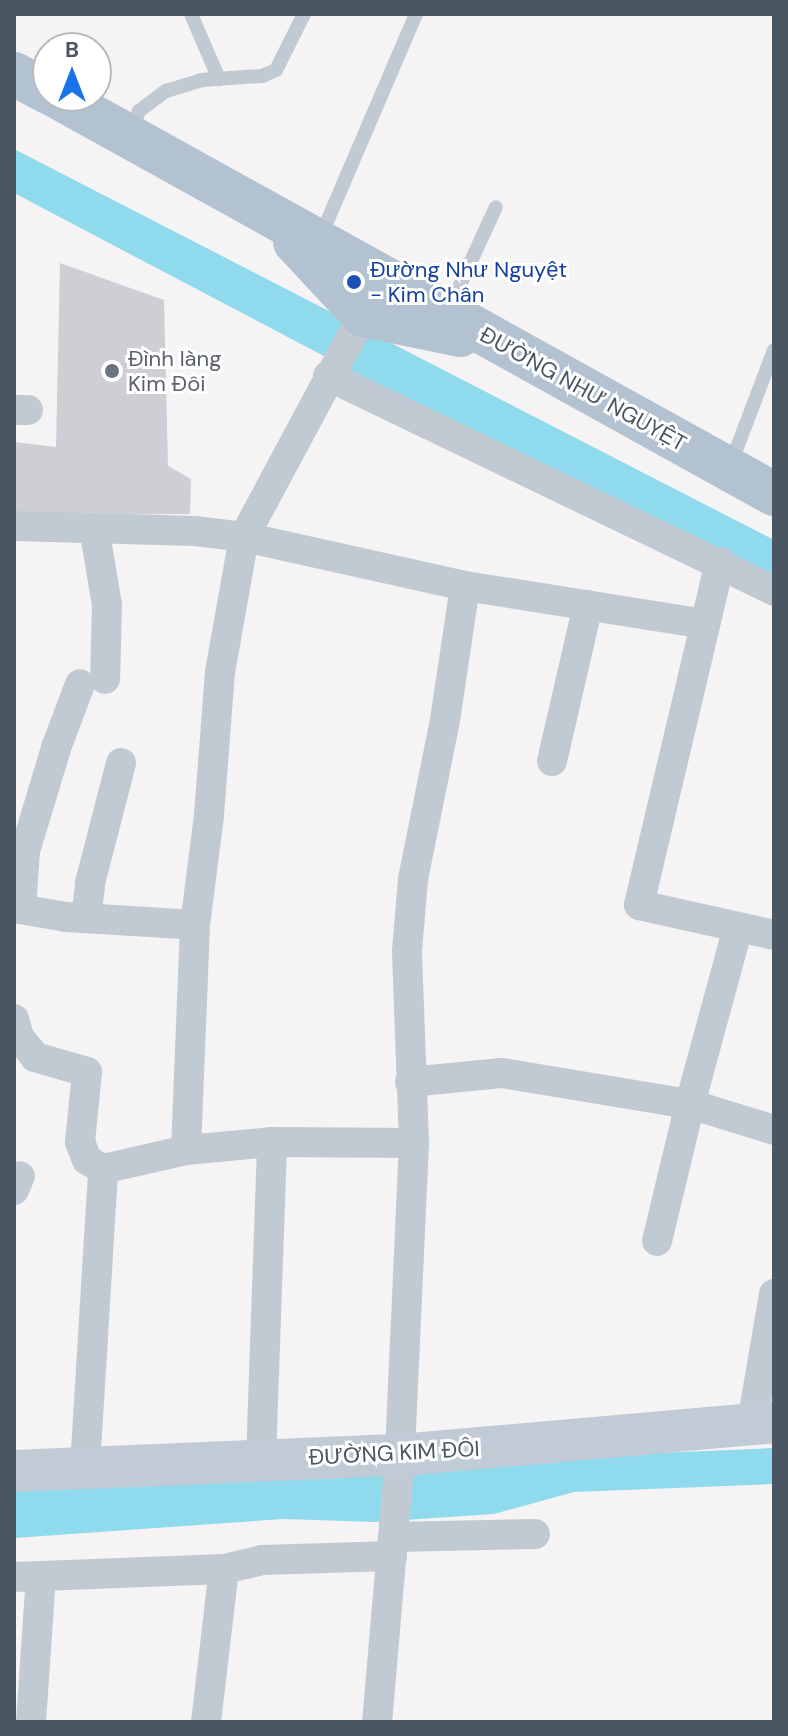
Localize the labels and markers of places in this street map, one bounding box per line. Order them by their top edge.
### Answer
place label: Đường Như Nguyệt - Kim Chân [370,256,567,308]
marker: Đường Như Nguyệt - Kim Chân [345,273,363,291]
place label: Đình làng Kim Đôi [128,345,221,396]
marker: Đình làng Kim Đôi [103,362,121,380]

